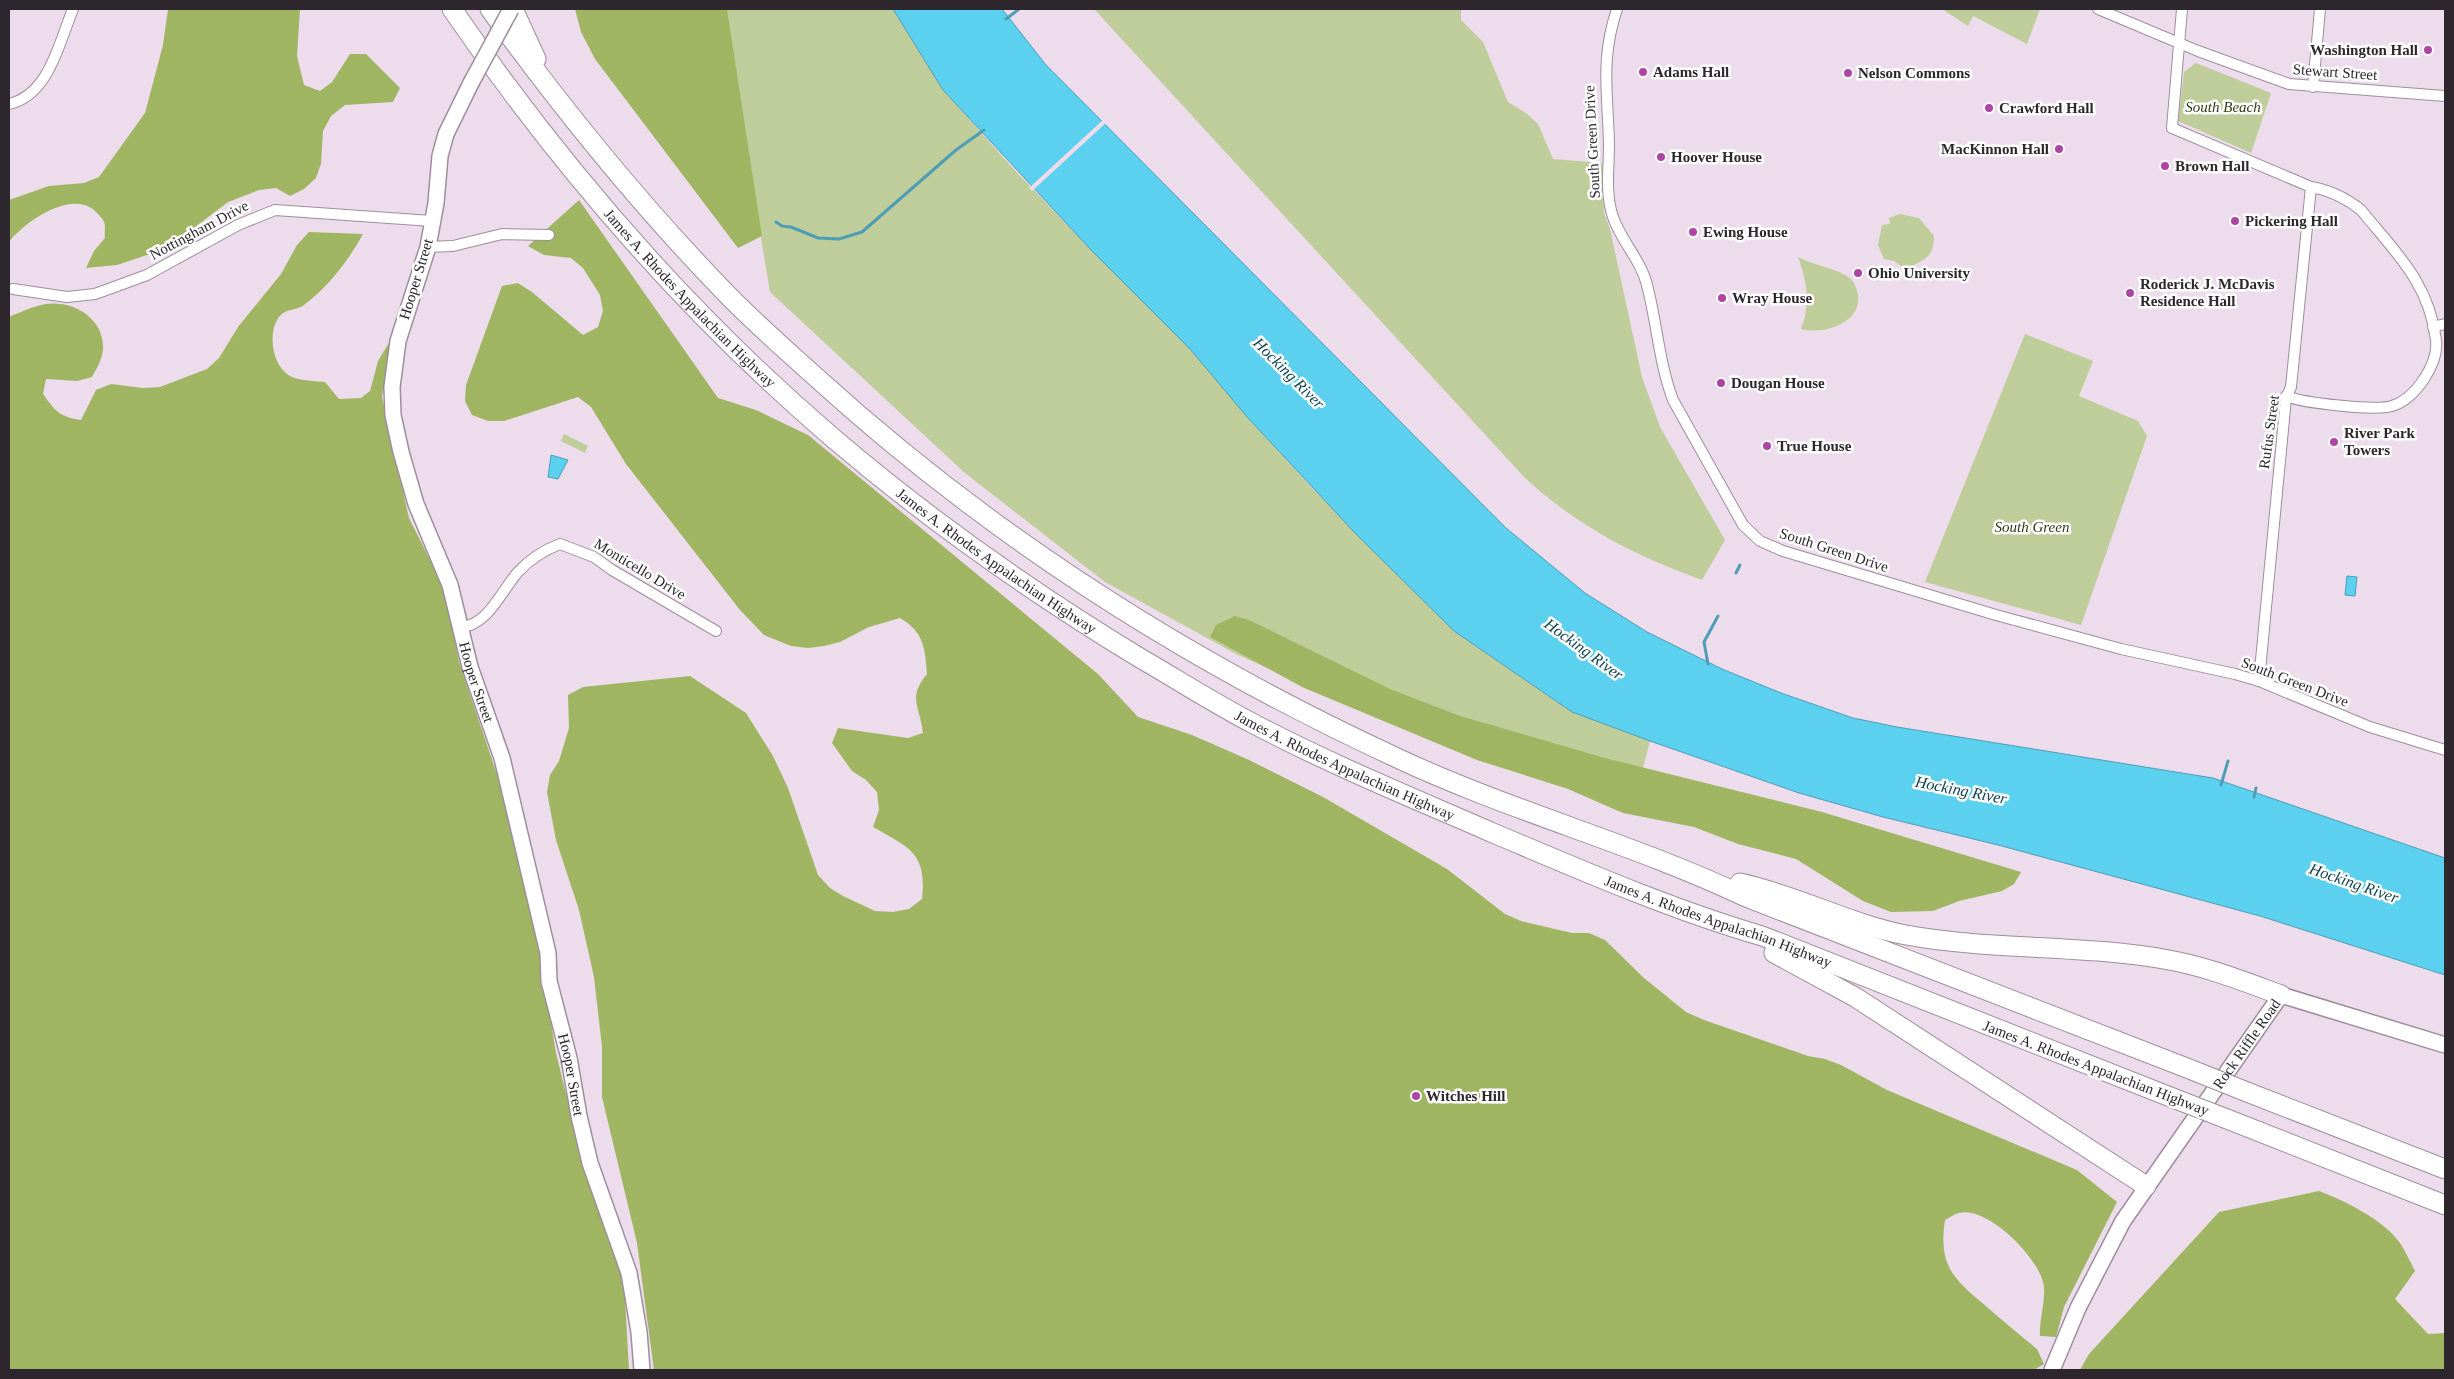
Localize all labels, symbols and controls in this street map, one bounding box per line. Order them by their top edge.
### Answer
place label: Washington Hall [2310,42,2418,58]
marker: Washington Hall [2422,44,2434,56]
street label: Stewart Street [2292,61,2379,83]
place label: Adams Hall [1653,64,1729,80]
place label: Nelson Commons [1858,65,1970,81]
marker: Adams Hall [1637,66,1649,78]
marker: Nelson Commons [1842,67,1854,79]
street label: South Green Drive [1581,85,1603,199]
park label: South Beach [2185,99,2261,115]
place label: Crawford Hall [1999,100,2094,116]
marker: Crawford Hall [1983,102,1995,114]
place label: MacKinnon Hall [1941,141,2049,157]
marker: MacKinnon Hall [2053,143,2065,155]
place label: Hoover House [1671,149,1762,165]
marker: Hoover House [1655,151,1667,163]
place label: Brown Hall [2175,158,2249,174]
marker: Brown Hall [2159,160,2171,172]
street label: Nottingham Drive [147,197,251,263]
street label: James A. Rhodes Appalachian Highway [601,206,779,391]
place label: Pickering Hall [2245,213,2338,229]
marker: Pickering Hall [2229,215,2241,227]
place label: Ewing House [1703,224,1788,240]
marker: Ewing House [1687,226,1699,238]
street label: Hooper Street [396,236,436,321]
place label: Ohio University [1868,265,1971,281]
marker: Ohio University [1852,267,1864,279]
place label: Roderick J. McDavis Residence Hall [2140,276,2275,309]
marker: Roderick J. McDavis Residence Hall [2124,287,2136,299]
place label: Wray House [1732,290,1812,306]
marker: Wray House [1716,292,1728,304]
water label: Hocking River [1249,333,1328,413]
place label: Dougan House [1731,375,1825,391]
marker: Dougan House [1715,377,1727,389]
street label: Rufus Street [2256,393,2282,470]
place label: River Park Towers [2344,425,2416,458]
marker: River Park Towers [2328,436,2340,448]
place label: True House [1777,438,1852,454]
marker: True House [1761,440,1773,452]
street label: James A. Rhodes Appalachian Highway [893,485,1100,637]
park label: South Green [1995,519,2069,535]
street label: South Green Drive [1778,525,1891,575]
street label: Monticello Drive [591,535,689,603]
water label: Hocking River [1540,614,1627,684]
street label: Hooper Street [456,640,497,725]
street label: South Green Drive [2239,654,2351,710]
street label: James A. Rhodes Appalachian Highway [1232,707,1458,824]
water label: Hocking River [1913,773,2009,808]
water label: Hocking River [2306,860,2401,907]
street label: James A. Rhodes Appalachian Highway [1602,873,1834,971]
street label: Rock Riffle Road [2210,996,2284,1092]
street label: James A. Rhodes Appalachian Highway [1981,1017,2212,1119]
street label: Hooper Street [555,1032,587,1118]
place label: Witches Hill [1426,1088,1505,1104]
marker: Witches Hill [1410,1090,1422,1102]

